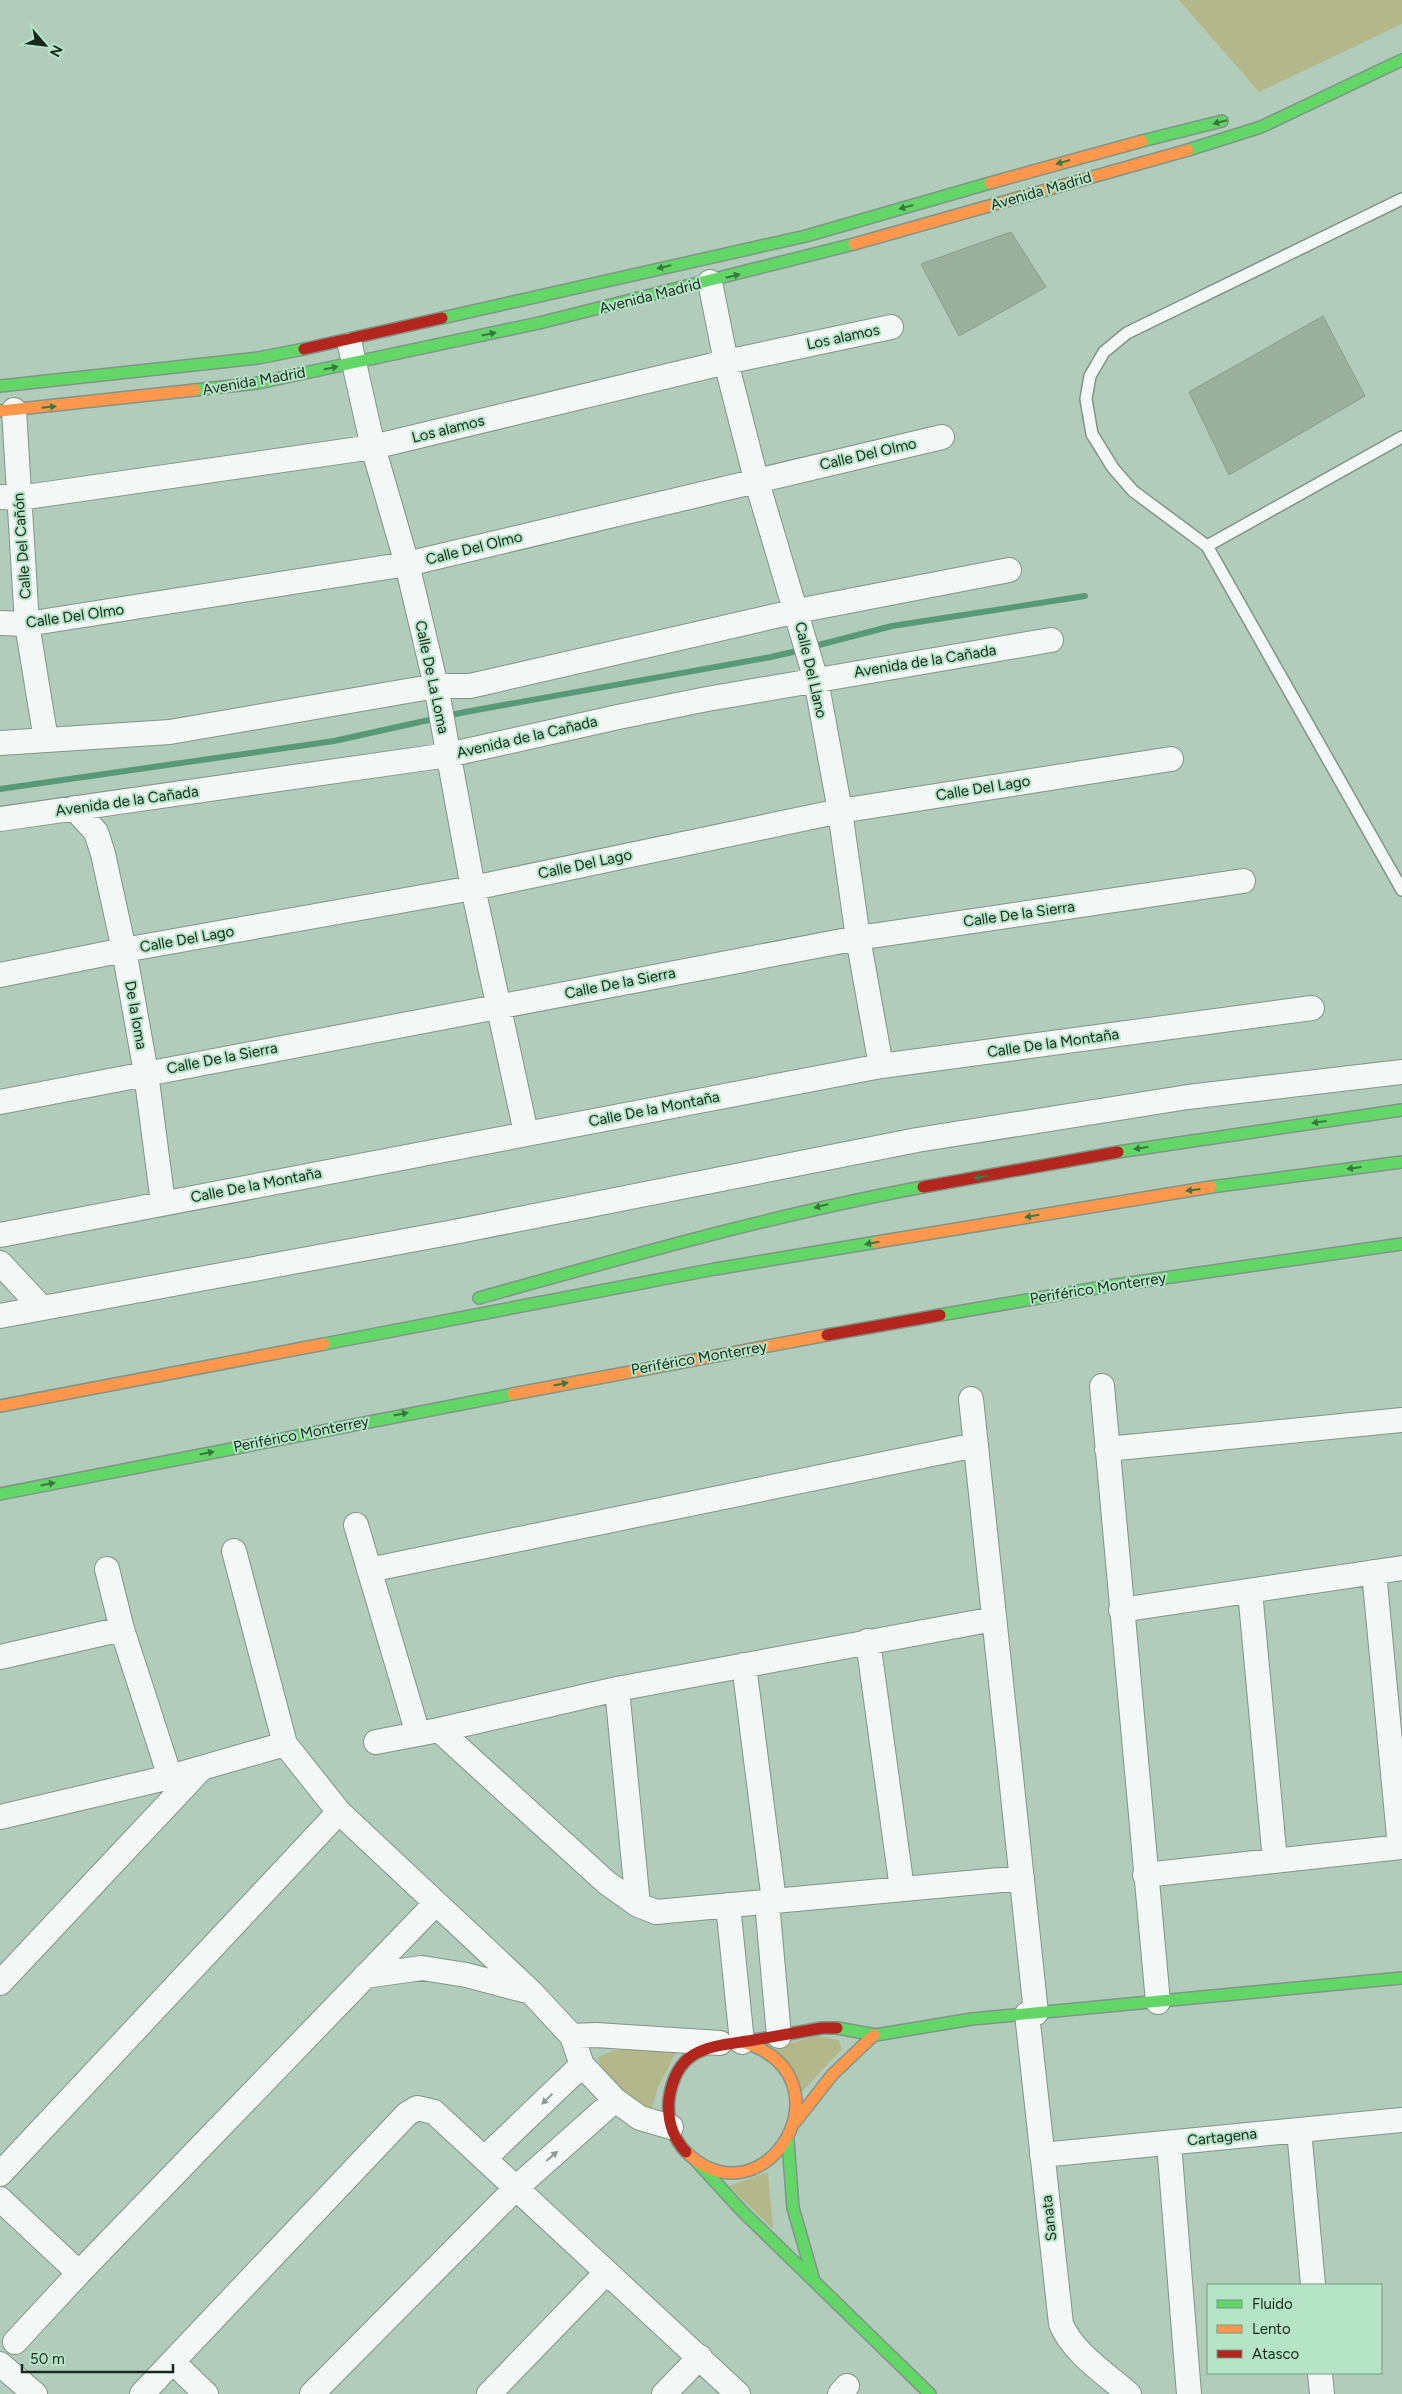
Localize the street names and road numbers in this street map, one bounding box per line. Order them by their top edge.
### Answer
street label: Avenida Madrid [988,168,1094,214]
street label: Avenida Madrid [597,275,703,317]
street label: Los alamos [805,320,881,354]
street label: Avenida Madrid [201,363,307,399]
street label: Los alamos [410,411,486,447]
street label: Calle Del Olmo [818,434,918,474]
street label: Calle Del Cañón [9,492,35,600]
street label: Calle Del Olmo [424,527,524,569]
street label: Calle Del Olmo [25,600,126,632]
street label: Calle De La Loma [411,619,453,735]
street label: Calle Del Llano [791,620,831,720]
street label: Avenida de la Cañada [852,641,998,681]
street label: Avenida de la Cañada [455,712,599,762]
street label: Calle Del Lago [934,772,1032,804]
street label: Avenida de la Cañada [54,782,200,820]
street label: Calle Del Lago [536,845,634,883]
street label: Calle De la Sierra [962,897,1076,931]
street label: Calle Del Lago [138,922,236,956]
street label: Calle De la Sierra [563,963,677,1003]
street label: De la loma [121,979,151,1051]
street label: Calle De la Montaña [986,1025,1120,1061]
street label: Calle De la Sierra [165,1038,279,1078]
street label: Calle De la Montaña [587,1087,721,1131]
street label: Calle De la Montaña [189,1163,323,1207]
street label: Periférico Monterrey [1029,1268,1167,1308]
street label: Periférico Monterrey [630,1337,768,1379]
street label: Periférico Monterrey [232,1412,370,1456]
street label: Cartagena [1186,2124,1258,2150]
street label: Sanata [1038,2194,1060,2242]

